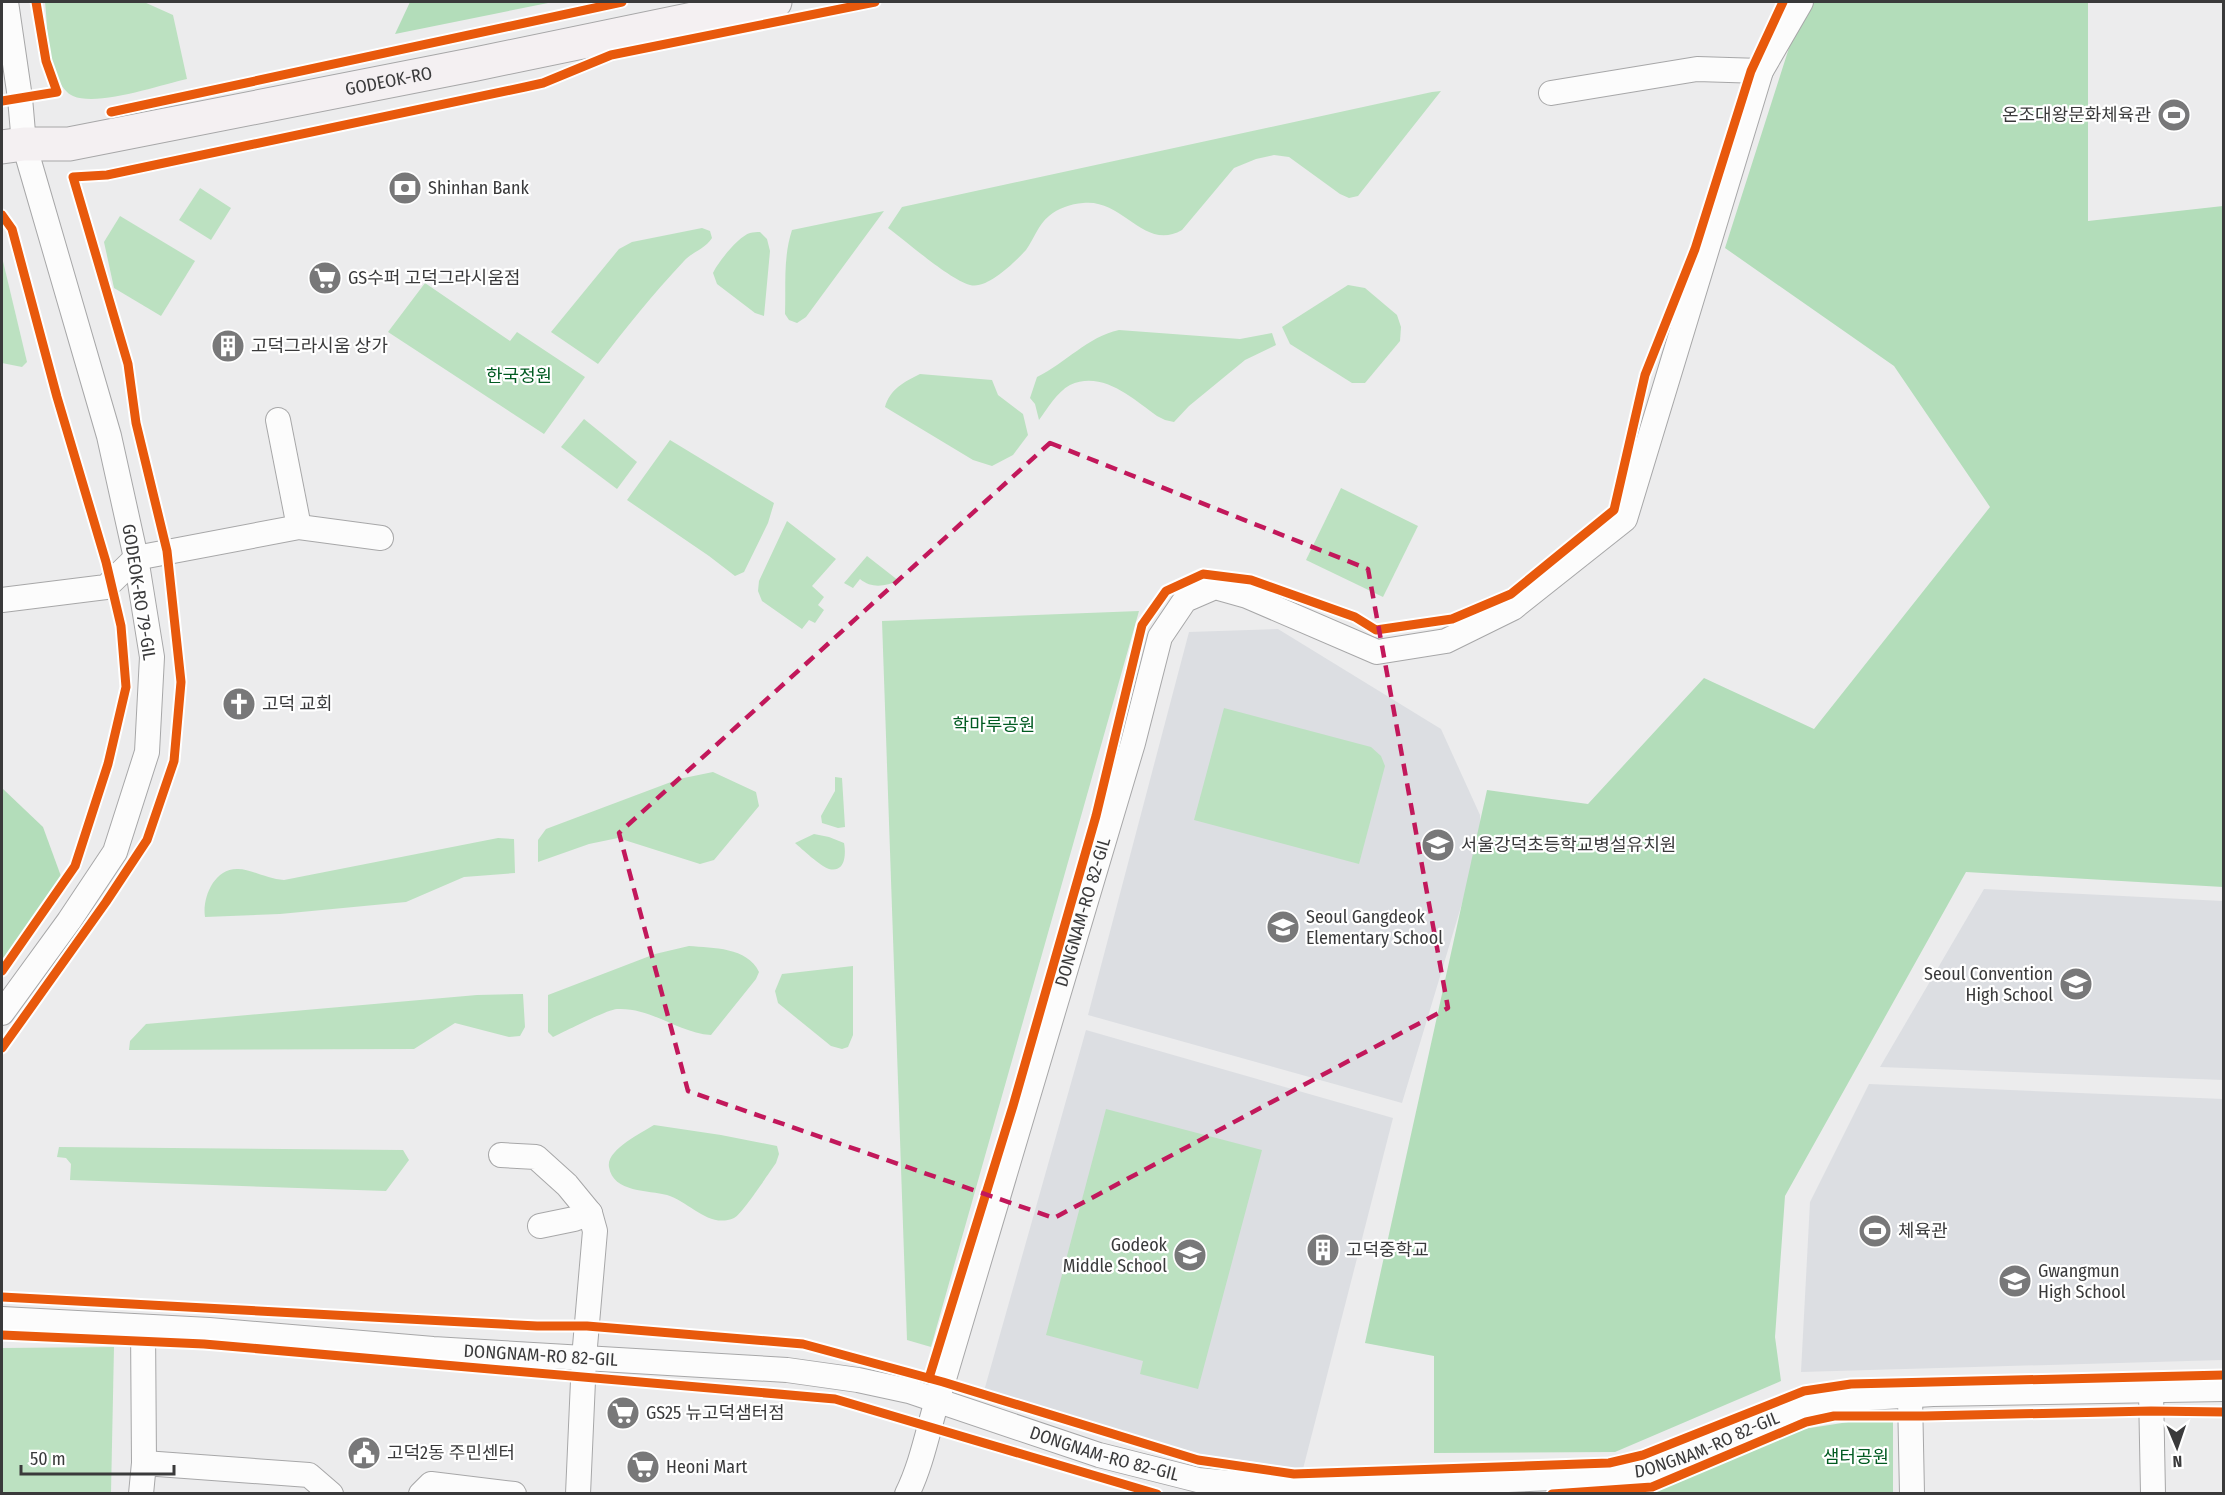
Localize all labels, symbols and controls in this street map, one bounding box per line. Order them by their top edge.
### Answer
street label: GODEOK-RO [343,62,434,100]
sports icon: 온조대왕문화체육관 [2156,97,2192,133]
place label: 온조대왕문화체육관 [2002,104,2151,126]
bank icon: Shinhan Bank [387,170,423,206]
place label: Shinhan Bank [428,177,530,199]
supermarket icon: GS수퍼 고덕그라시움점 [307,260,343,296]
place label: GS수퍼 고덕그라시움점 [348,267,521,289]
building icon: 고덕그라시움 상가 [210,328,246,364]
place label: 고덕그라시움 상가 [251,335,388,357]
park label: 한국정원 [486,365,552,387]
street label: GODEOK-RO 79-GIL [117,522,161,662]
church icon: 고덕 교회 [221,686,257,722]
place label: 고덕 교회 [262,693,332,715]
park label: 학마루공원 [953,714,1035,736]
school or university icon: 서울강덕초등학교병설유치원 [1420,827,1456,863]
place label: 서울강덕초등학교병설유치원 [1461,834,1676,856]
street label: DONGNAM-RO 82-GIL [1050,835,1115,989]
place label: Seoul Gangdeok Elementary School [1306,906,1443,949]
school or university icon: Seoul Gangdeok Elementary School [1265,909,1301,945]
place label: Seoul Convention High School [1924,963,2053,1006]
school or university icon: Seoul Convention High School [2058,966,2094,1002]
sports icon: 체육관 [1857,1213,1893,1249]
place label: 체육관 [1898,1220,1948,1242]
building icon: 고덕중학교 [1305,1232,1341,1268]
place label: Godeok Middle School [1063,1234,1168,1277]
school or university icon: Godeok Middle School [1172,1237,1208,1273]
place label: 고덕중학교 [1346,1239,1429,1261]
place label: Gwangmun High School [2038,1260,2126,1303]
school or university icon: Gwangmun High School [1997,1263,2033,1299]
street label: DONGNAM-RO 82-GIL [463,1340,619,1371]
supermarket icon: GS25 뉴고덕샘터점 [605,1395,641,1431]
place label: GS25 뉴고덕샘터점 [646,1402,785,1424]
street label: DONGNAM-RO 82-GIL [1633,1407,1783,1483]
north arrow [2147,1417,2207,1477]
street label: DONGNAM-RO 82-GIL [1027,1421,1181,1486]
public building icon: 고덕2동 주민센터 [346,1435,382,1471]
scale bar [21,1438,174,1476]
place label: 고덕2동 주민센터 [387,1442,515,1464]
park label: 샘터공원 [1823,1446,1889,1468]
text: 50 m [30,1448,66,1470]
supermarket icon: Heoni Mart [625,1449,661,1485]
text: N [2172,1452,2183,1471]
place label: Heoni Mart [666,1456,747,1478]

